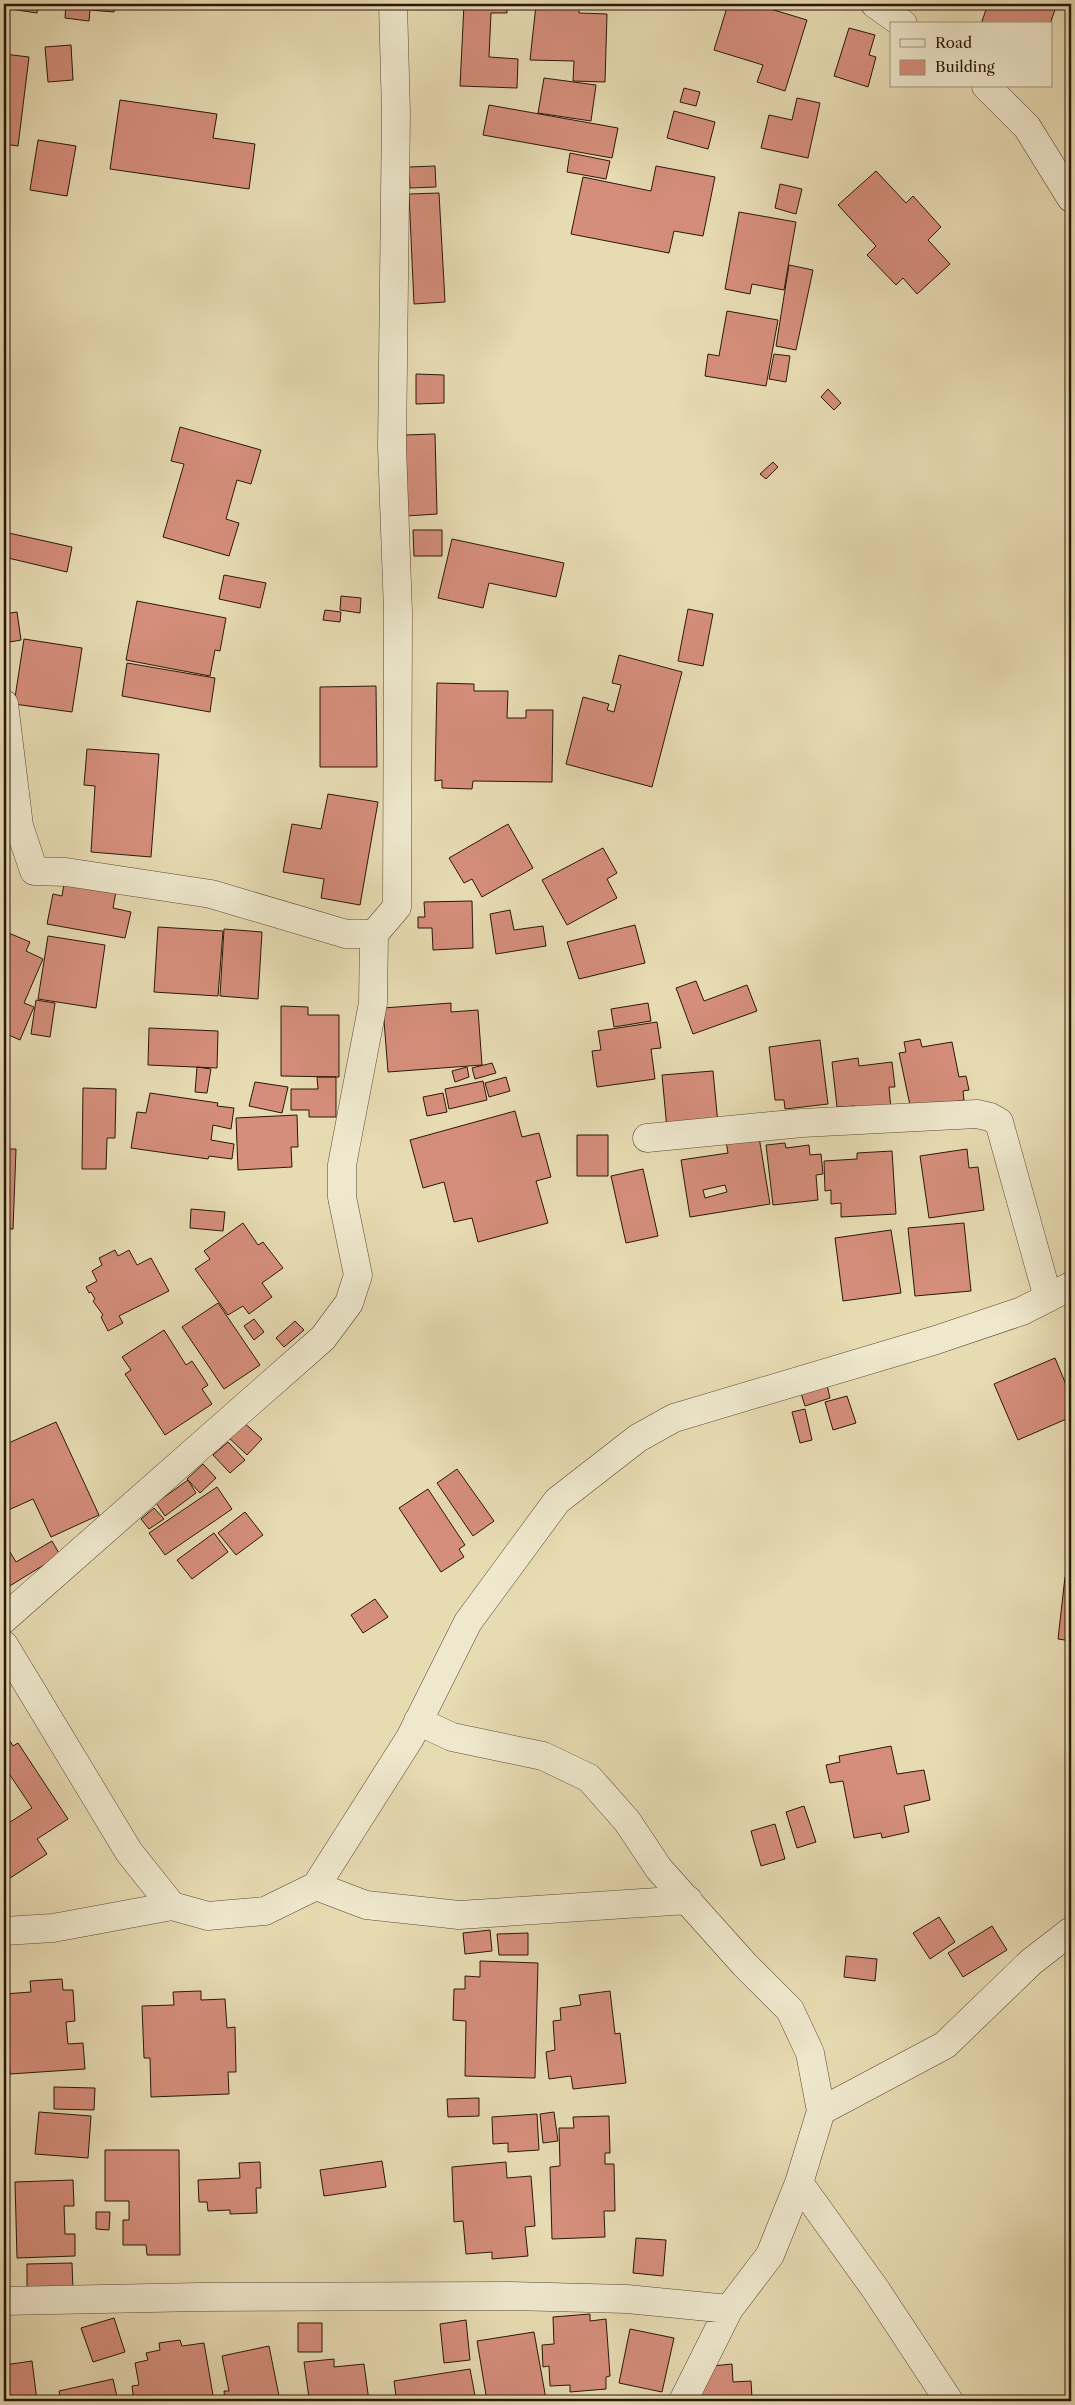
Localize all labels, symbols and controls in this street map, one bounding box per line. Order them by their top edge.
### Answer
legend [890,22,1052,88]
text: Road [935,33,972,52]
text: Building [935,57,995,76]

